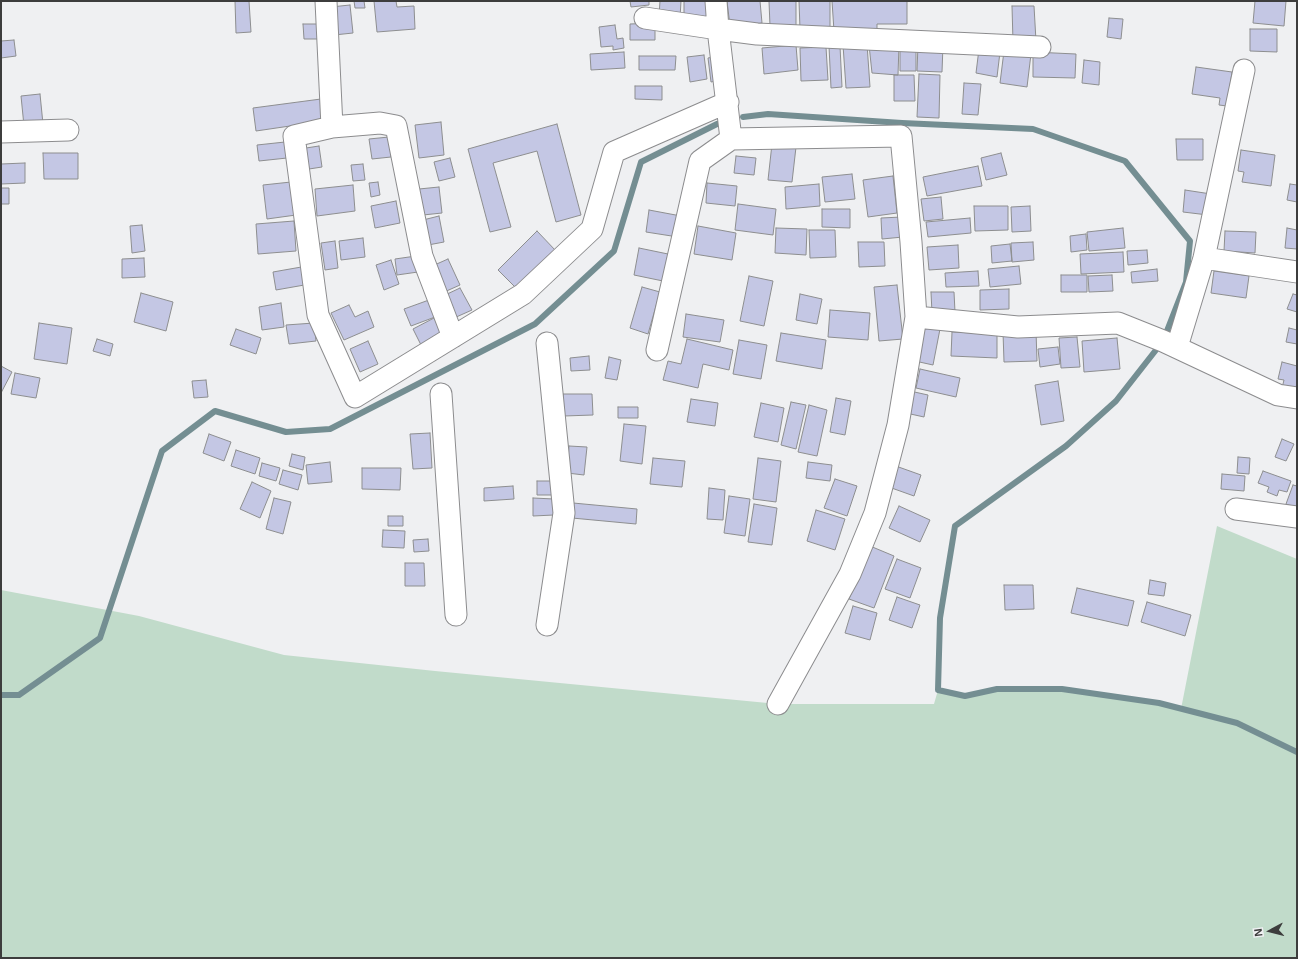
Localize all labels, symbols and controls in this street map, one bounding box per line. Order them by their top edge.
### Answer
north arrow [1250,911,1290,951]
text: N [1252,928,1265,937]

